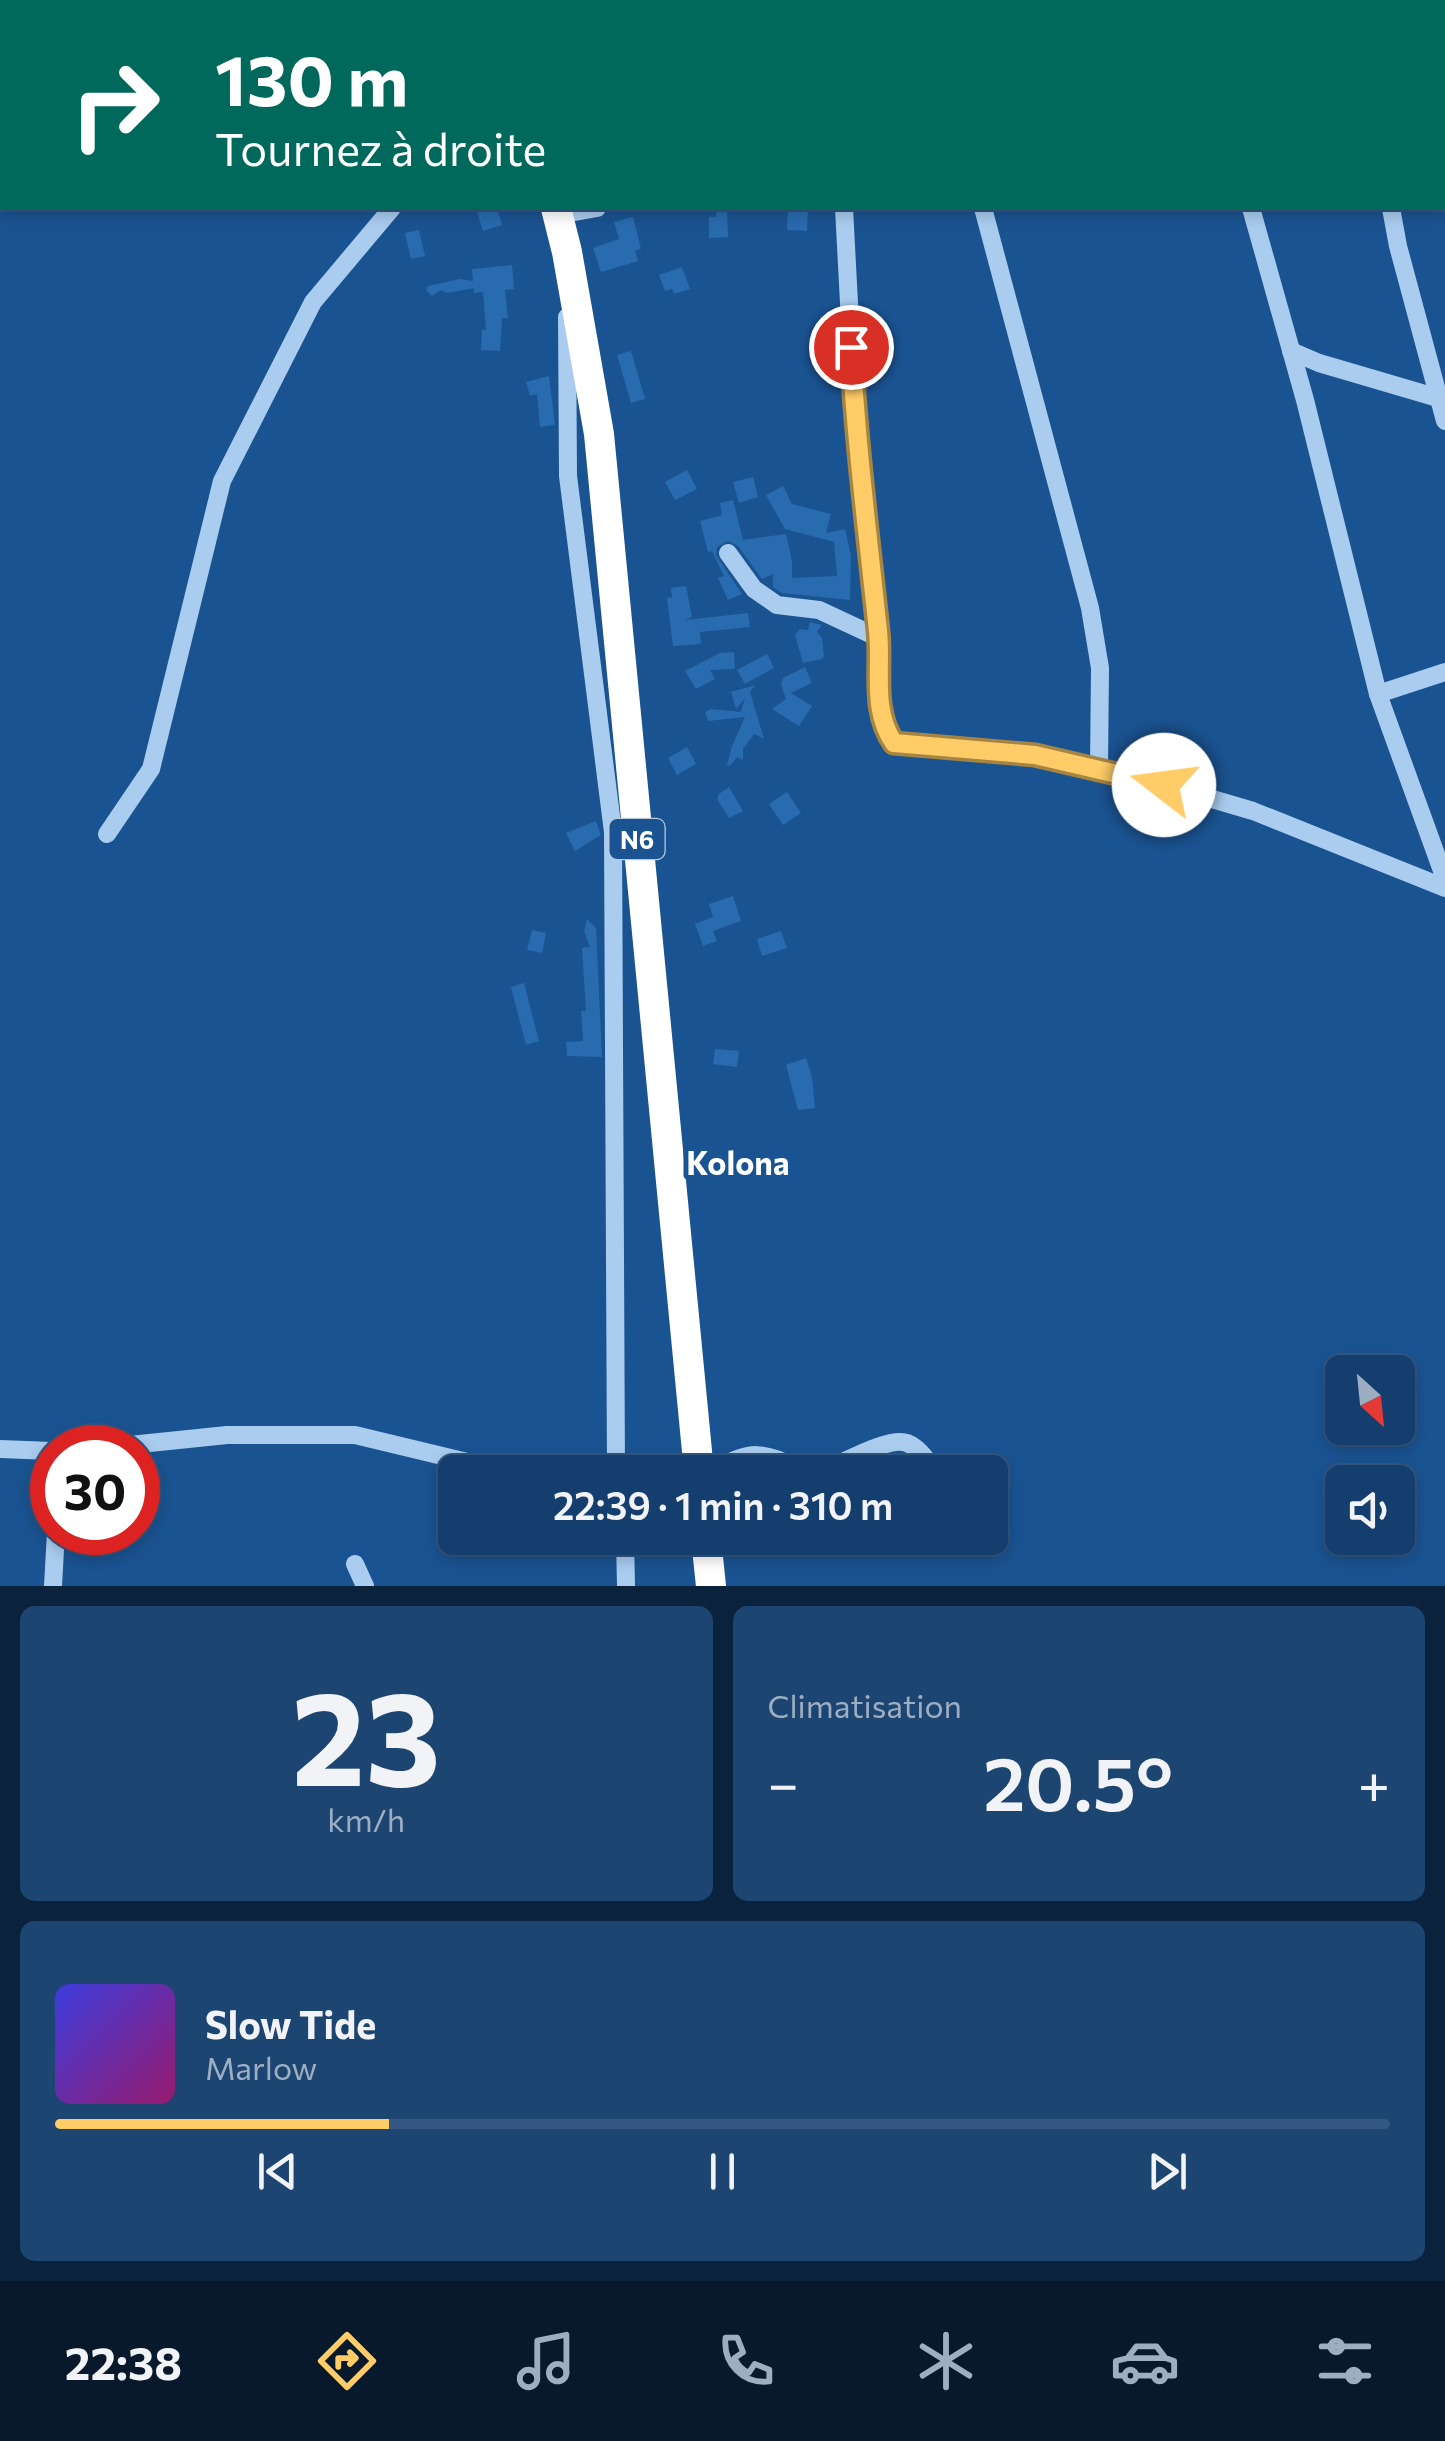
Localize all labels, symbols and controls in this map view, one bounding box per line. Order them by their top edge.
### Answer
text: 130 m [215,35,408,120]
icon: right [50,40,180,170]
text: Tournez à droite [215,120,546,175]
pin [809,305,894,390]
icon: arrive [824,320,879,375]
position arrow [1112,733,1216,837]
road number: N6 [610,819,664,859]
district label: Kolona [686,1142,790,1182]
north arrow [1325,1355,1415,1445]
map controls [1325,1355,1415,1555]
speed limit sign: 30 [30,1425,160,1555]
button: sound [1325,1465,1415,1555]
text: 22:39 · 1 min · 310 m [553,1481,893,1528]
text: 23 [291,1654,441,1813]
text: Climatisation [768,1685,962,1725]
text: 20.5° [983,1735,1173,1826]
text: − [768,1748,799,1815]
text: + [1358,1748,1390,1815]
text: km/h [327,1799,405,1839]
text: Slow Tide [205,2000,376,2047]
text: Marlow [205,2047,317,2087]
icon: previous [250,2144,305,2199]
icon: pause [695,2144,750,2199]
icon: next [1140,2144,1195,2199]
icon: directions [312,2326,382,2396]
icon: music [511,2326,581,2396]
icon: phone [711,2326,781,2396]
icon: climate [911,2326,981,2396]
icon: car [1110,2326,1180,2396]
icon: filters [1310,2326,1380,2396]
text: 22:38 [65,2334,182,2389]

